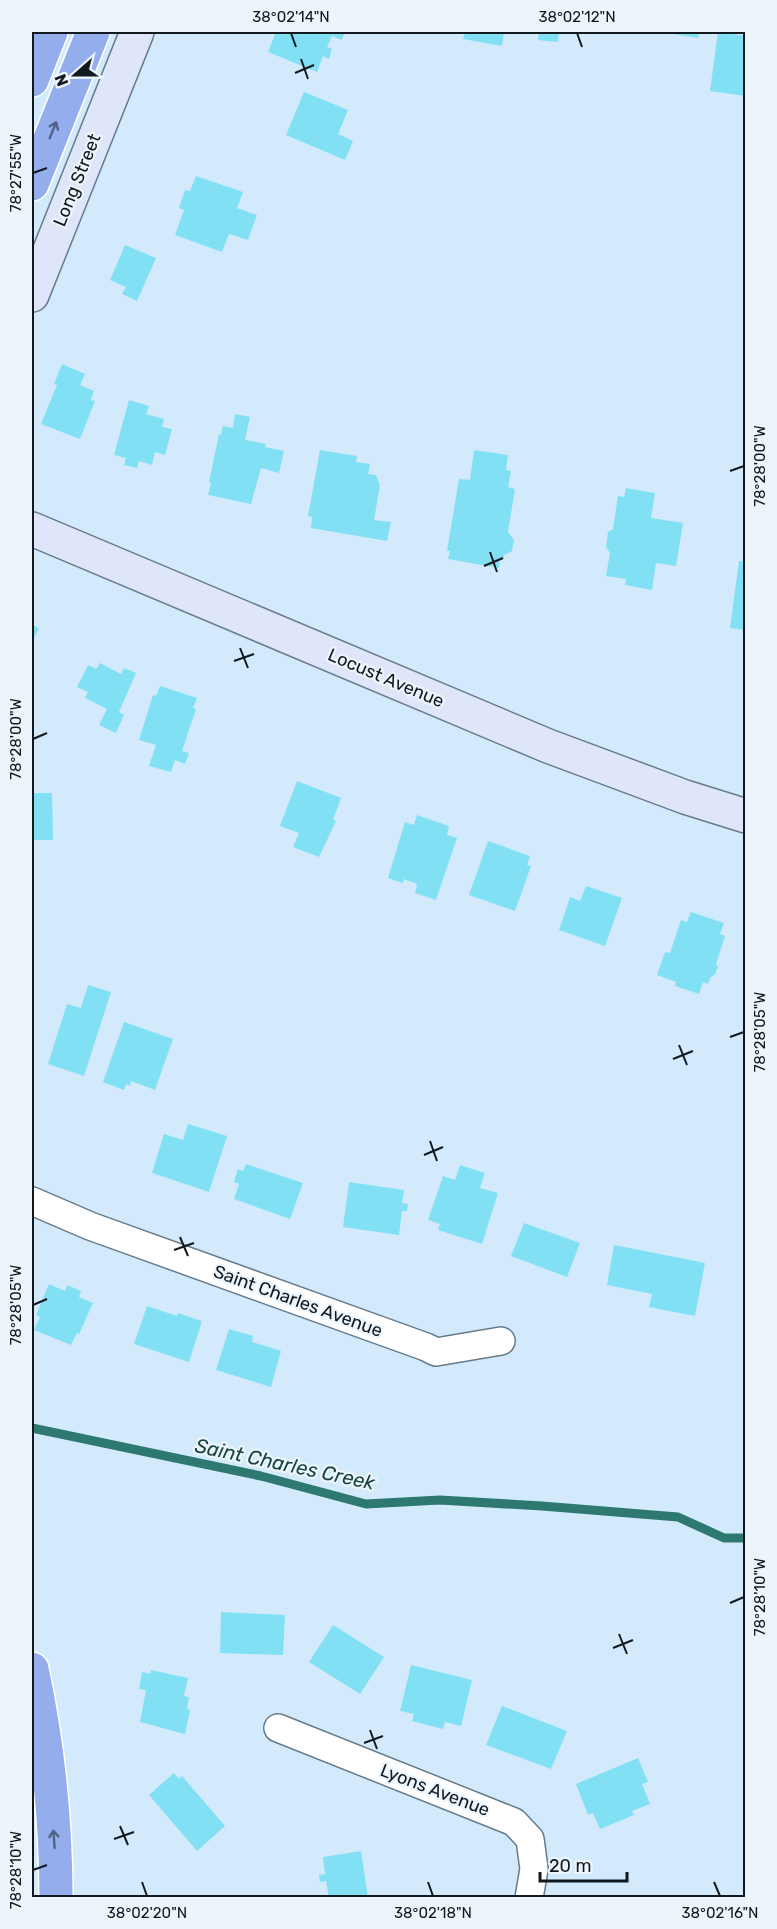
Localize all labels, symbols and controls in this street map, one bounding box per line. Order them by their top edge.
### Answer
text: 38°02'14"N [252,8,330,26]
text: 38°02'12"N [538,8,616,26]
north arrow [45,45,105,105]
text: N [51,71,72,89]
one-way arrow [48,121,59,140]
street label: Long Street [48,130,106,230]
text: 78°27'55"W [7,134,25,212]
text: 78°28'00"W [751,425,769,507]
street label: Locust Avenue [325,644,447,712]
text: 78°28'00"W [7,698,25,780]
text: 78°28'05"W [751,992,769,1072]
street label: Saint Charles Avenue [211,1260,385,1342]
text: 78°28'05"W [7,1265,25,1345]
water label: Saint Charles Creek [193,1433,378,1495]
text: 78°28'10"W [751,1558,769,1636]
street label: Lyons Avenue [377,1759,493,1821]
one-way arrow [49,1830,60,1850]
text: 78°28'10"W [7,1831,25,1909]
scale bar [540,1845,627,1883]
text: 20 m [549,1855,591,1877]
text: 38°02'20"N [107,1904,187,1922]
text: 38°02'18"N [394,1904,472,1922]
text: 38°02'16"N [682,1904,758,1922]

